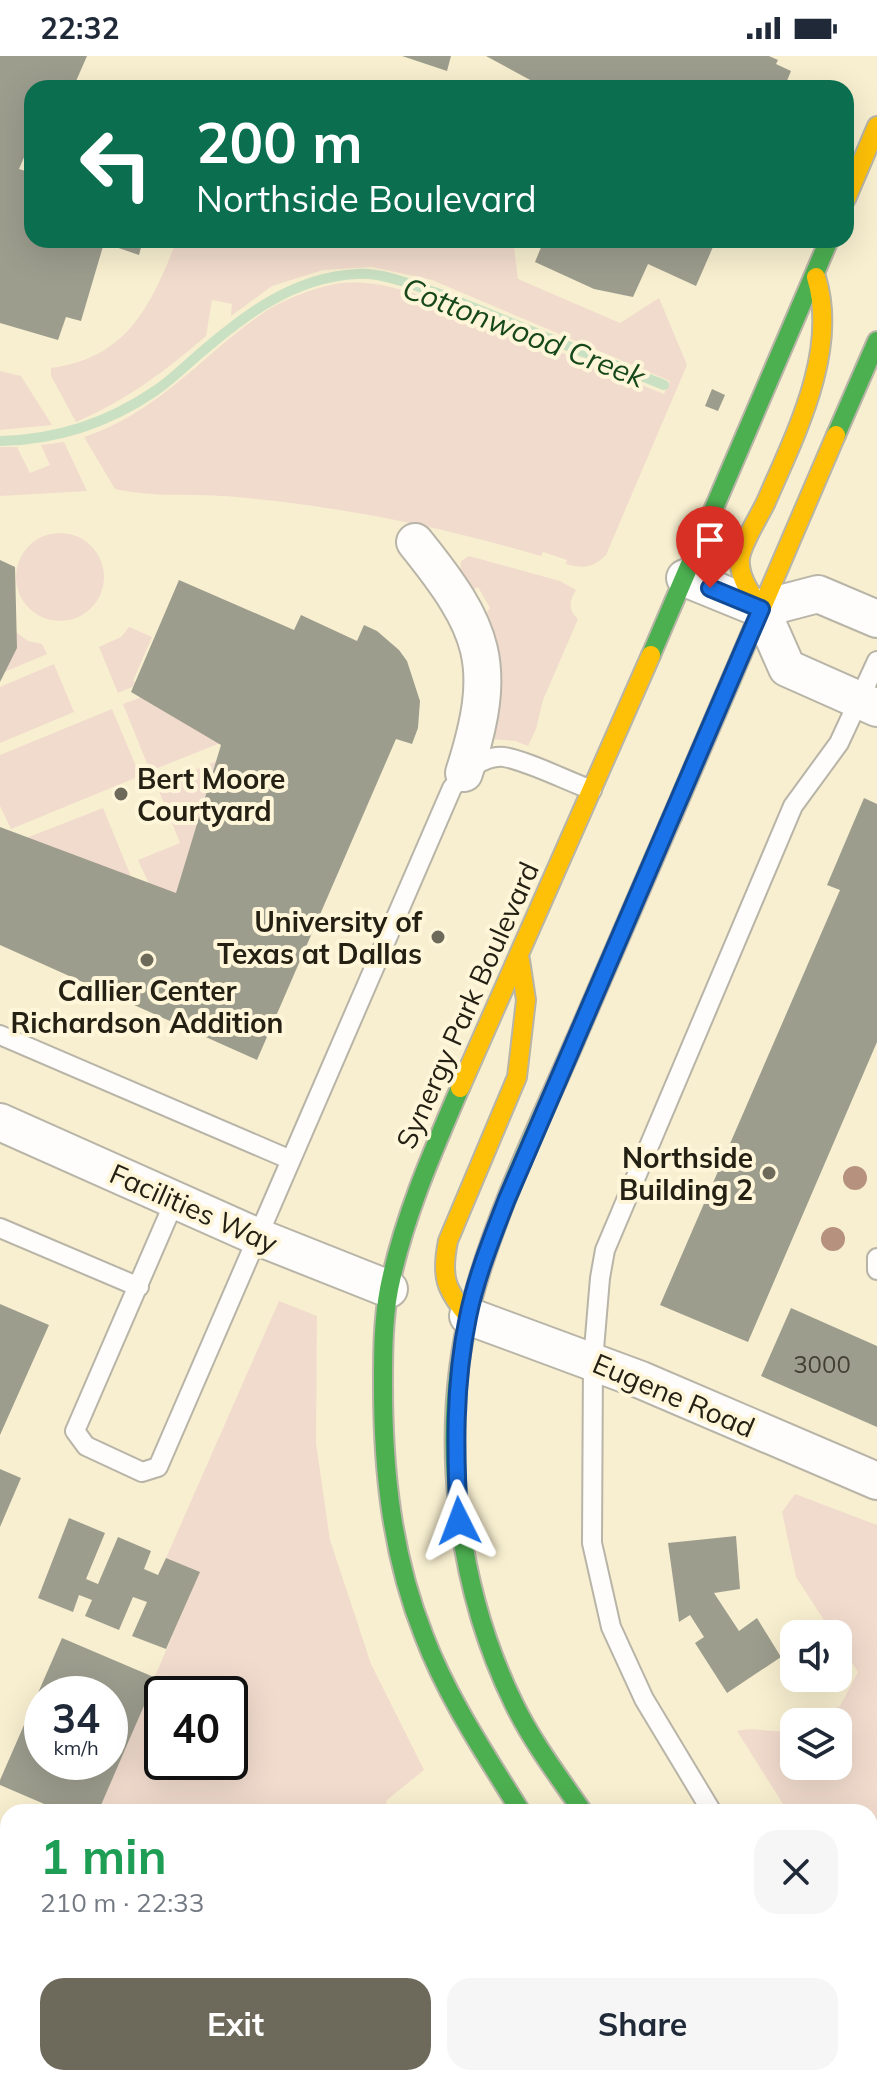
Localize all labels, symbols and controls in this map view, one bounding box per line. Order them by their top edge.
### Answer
text: 22:32 [40,9,119,47]
text: 200 m [196,107,363,177]
icon: left [64,112,168,216]
text: Northside Boulevard [196,176,537,221]
water label: Cottonwood Creek [397,268,652,396]
pin [676,506,744,588]
icon: arrive [688,518,732,562]
place label: Bert Moore Courtyard [137,761,285,828]
marker: Bert Moore Courtyard [112,785,130,803]
street label: Synergy Park Boulevard [388,856,546,1154]
place label: University of Texas at Dallas [217,904,423,971]
marker: University of Texas at Dallas [429,928,447,946]
marker: Callier Center Richardson Addition [138,951,156,969]
place label: Callier Center Richardson Addition [11,973,283,1040]
place label: Northside Building 2 [619,1140,753,1207]
street label: Facilities Way [105,1155,283,1261]
marker: Northside Building 2 [760,1164,778,1182]
street label: Eugene Road [588,1345,760,1445]
house number: 3000 [793,1349,851,1379]
position arrow [417,1479,501,1563]
map controls [780,1620,852,1780]
button: sound [780,1620,852,1692]
speed limit sign: 40 [144,1676,248,1780]
text: 34 [52,1693,100,1743]
button: layers [780,1708,852,1780]
text: km/h [53,1735,99,1760]
text: 1 min [40,1826,167,1886]
button: close [754,1830,838,1914]
text: 210 m · 22:33 [40,1886,204,1919]
button: Exit [40,1978,431,2070]
button: Share [447,1978,838,2070]

